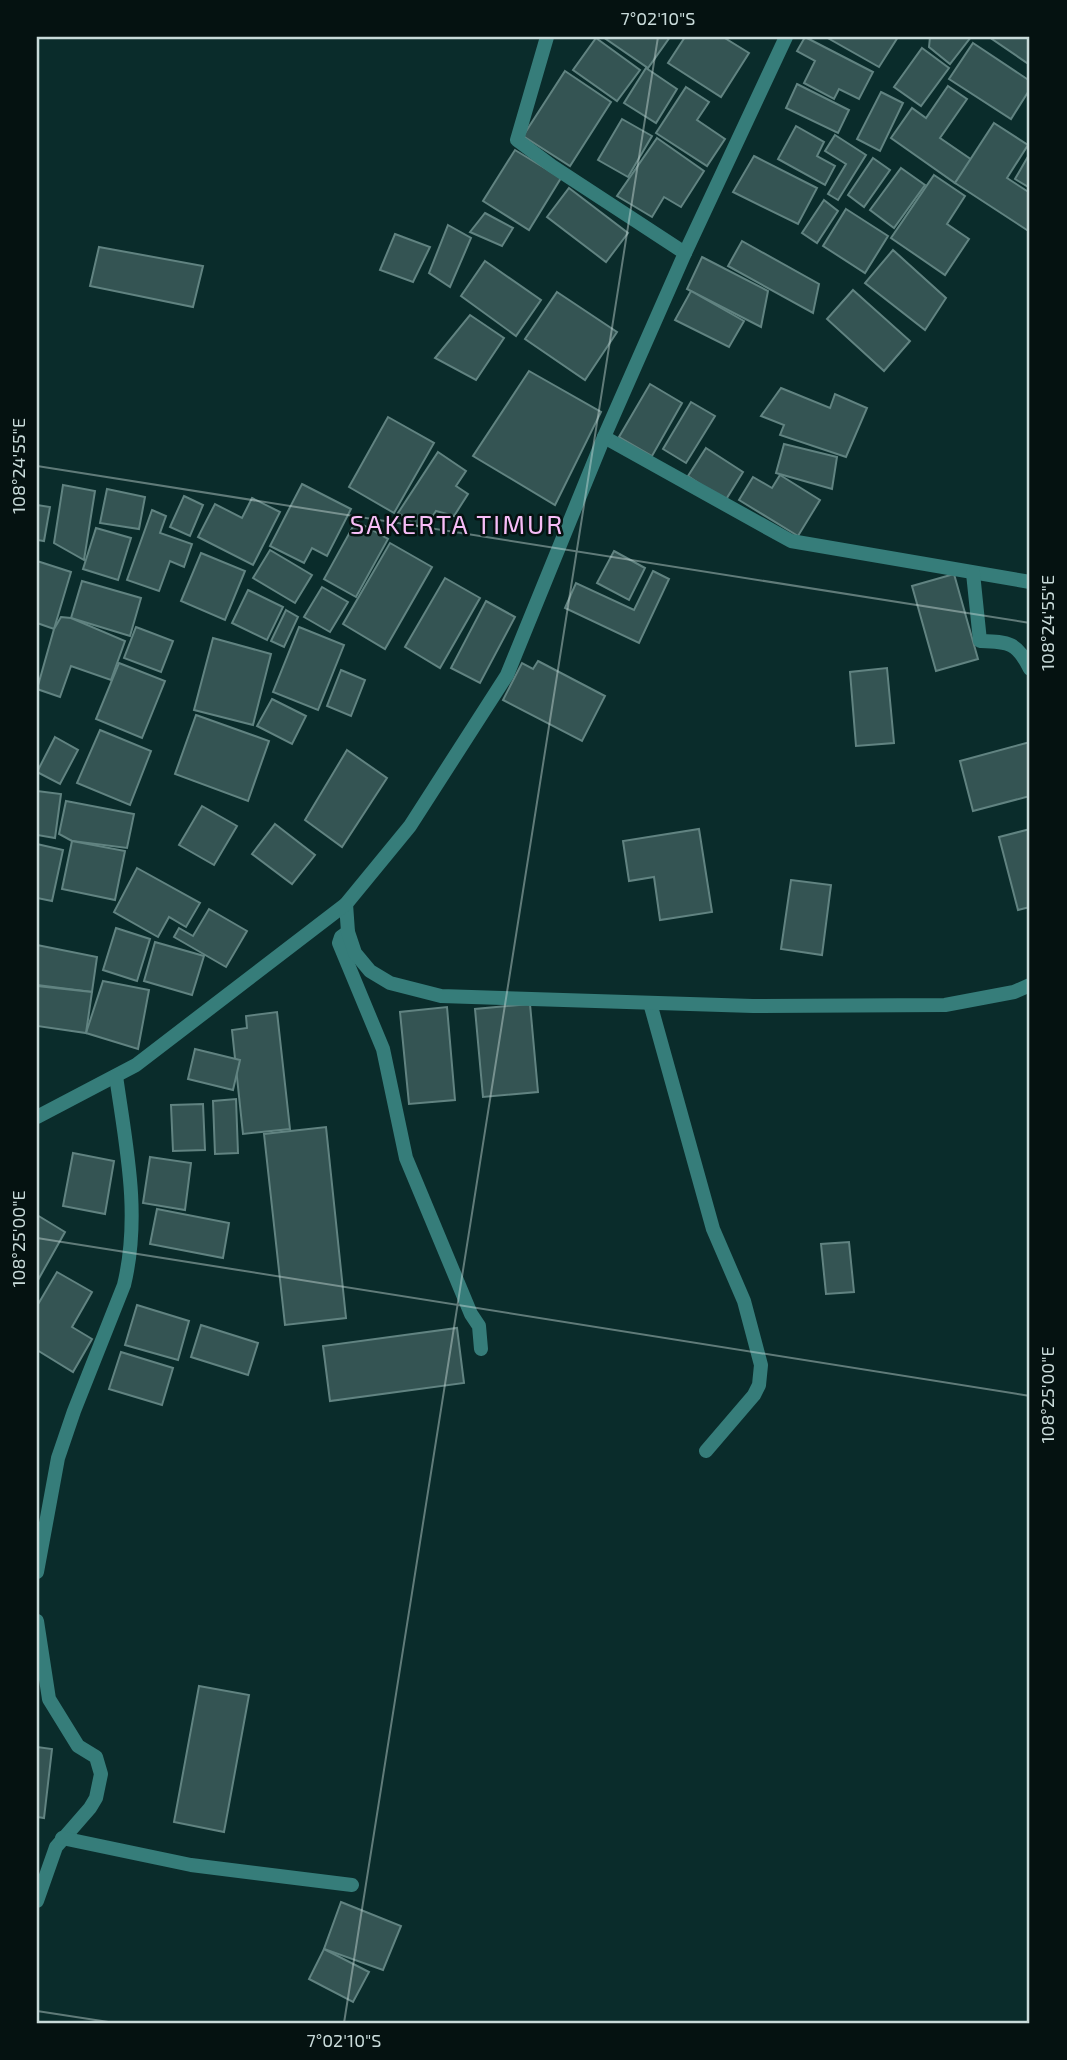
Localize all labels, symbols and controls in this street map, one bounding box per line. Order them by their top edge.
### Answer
text: 7°02'10"S [621,7,695,29]
text: 108°24'55"E [7,418,29,514]
district label: SAKERTA TIMUR [350,508,564,539]
text: 108°24'55"E [1036,575,1058,671]
text: 108°25'00"E [7,1190,29,1288]
text: 108°25'00"E [1036,1346,1058,1444]
text: 7°02'10"S [307,2029,381,2051]

